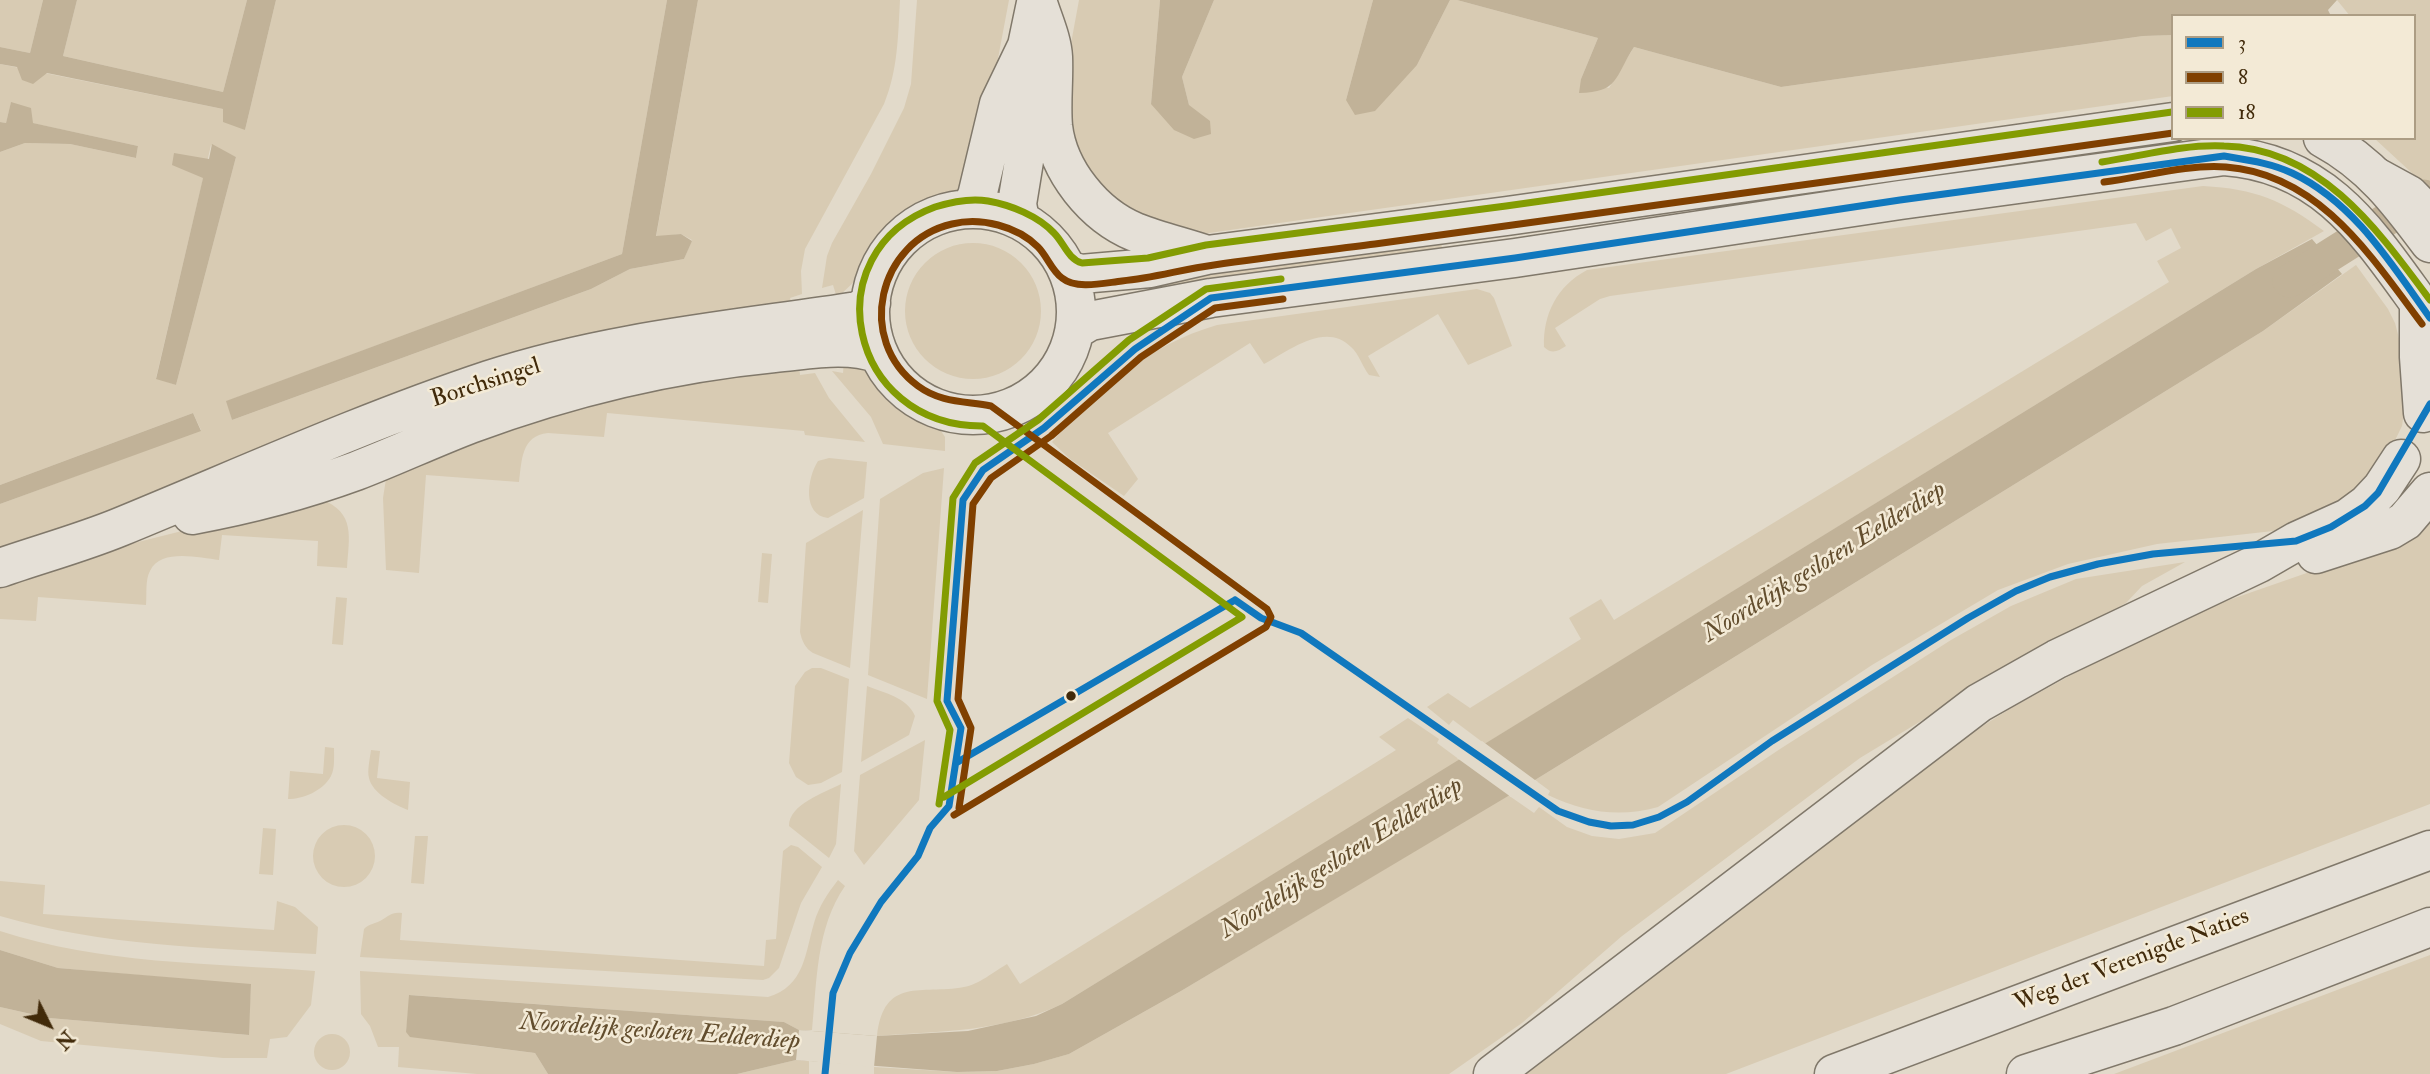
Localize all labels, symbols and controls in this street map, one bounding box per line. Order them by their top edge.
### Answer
legend [2171,14,2416,140]
text: 3 [2238,29,2246,56]
text: 8 [2238,64,2248,91]
text: 18 [2238,99,2255,126]
street label: Borchsingel [428,353,544,415]
water label: Noordelijk gesloten Eelderdiep [1698,475,1952,651]
unlabelled marker [1064,689,1078,703]
water label: Noordelijk gesloten Eelderdiep [1215,771,1469,947]
street label: Weg der Verenigde Naties [2010,903,2254,1019]
north arrow [14,990,84,1060]
water label: Noordelijk gesloten Eelderdiep [519,1008,801,1058]
text: N [50,1025,79,1054]

